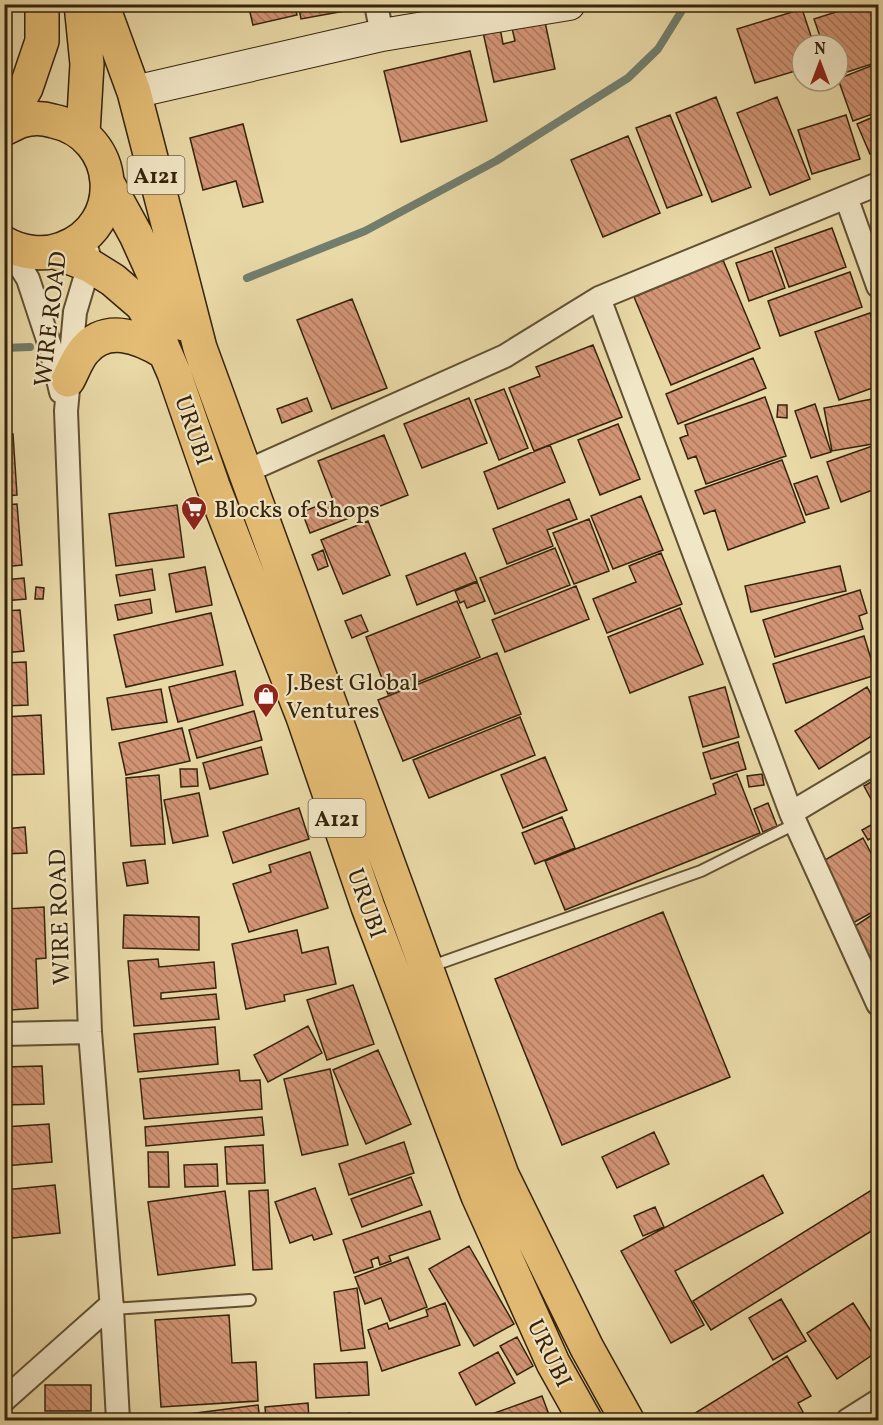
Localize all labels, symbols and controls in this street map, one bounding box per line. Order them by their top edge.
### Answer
north arrow [790,33,850,93]
text: N [814,39,826,61]
road number: A121 [128,156,184,194]
street label: WIRE ROAD [27,250,77,389]
street label: URUBI [164,391,220,470]
supermarket icon: Blocks of Shops [179,494,209,532]
place label: Blocks of Shops [214,494,380,528]
place label: J.Best Global Ventures [286,667,418,729]
shop icon: J.Best Global Ventures [251,681,281,719]
road number: A121 [308,799,366,837]
street label: WIRE ROAD [42,848,80,986]
street label: URUBI [337,864,393,943]
street label: URUBI [517,1314,579,1394]

